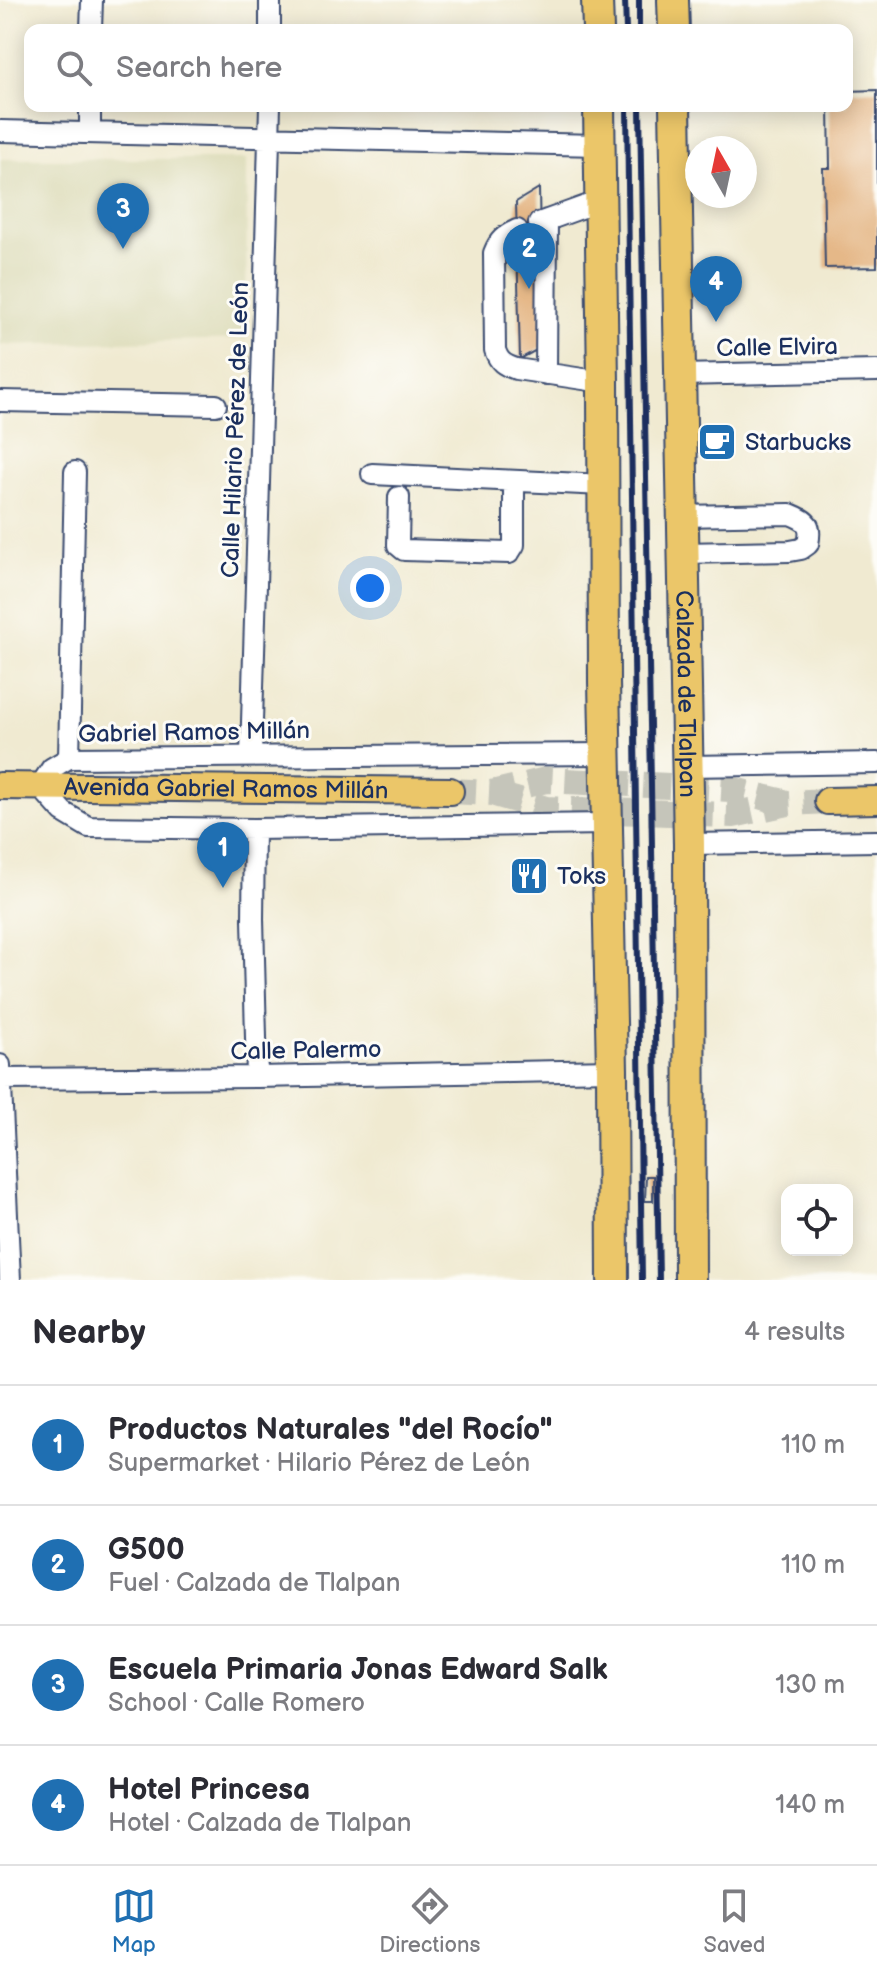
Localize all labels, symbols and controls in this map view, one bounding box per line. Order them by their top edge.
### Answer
search box [24,24,853,112]
icon: search [52,46,96,90]
text: Search here [116,50,282,86]
north arrow [685,136,757,208]
pin: 3 [97,183,149,249]
pin: 2 [503,223,555,289]
pin: 4 [690,256,742,322]
street label: Calle Hilario Pérez de León [216,282,255,579]
street label: Calle Elvira [716,332,838,363]
cafe icon: Starbucks [696,421,738,463]
place label: Starbucks [745,428,852,457]
your location [350,568,390,608]
street label: Calzada de Tlalpan [669,590,702,798]
street label: Gabriel Ramos Millán [78,716,310,749]
street label: Avenida Gabriel Ramos Millán [64,773,388,805]
pin: 1 [197,822,249,888]
restaurant icon: Toks [508,855,550,897]
place label: Toks [557,862,606,891]
street label: Calle Palermo [230,1035,382,1066]
map controls [781,1184,853,1256]
button: locate [781,1184,853,1256]
text: Nearby [32,1312,146,1353]
text: 4 results [744,1317,845,1348]
text: Productos Naturales "del Rocío" [108,1412,553,1448]
text: 1 [53,1430,63,1461]
text: 110 m [781,1430,845,1461]
text: Supermarket · Hilario Pérez de León [108,1448,530,1479]
text: G500 [108,1532,185,1568]
text: 2 [50,1550,66,1581]
text: 110 m [781,1550,845,1581]
text: Fuel · Calzada de Tlalpan [108,1568,400,1599]
text: Escuela Primaria Jonas Edward Salk [108,1652,608,1688]
text: 3 [50,1670,66,1701]
text: 130 m [775,1670,845,1701]
text: School · Calle Romero [108,1688,365,1719]
text: Hotel Princesa [108,1772,310,1808]
text: 4 [50,1790,66,1821]
text: 140 m [775,1790,845,1821]
text: Hotel · Calzada de Tlalpan [108,1808,411,1839]
tab: Map [112,1884,156,1959]
tab: Directions [379,1884,480,1959]
tab: Saved [704,1884,765,1959]

